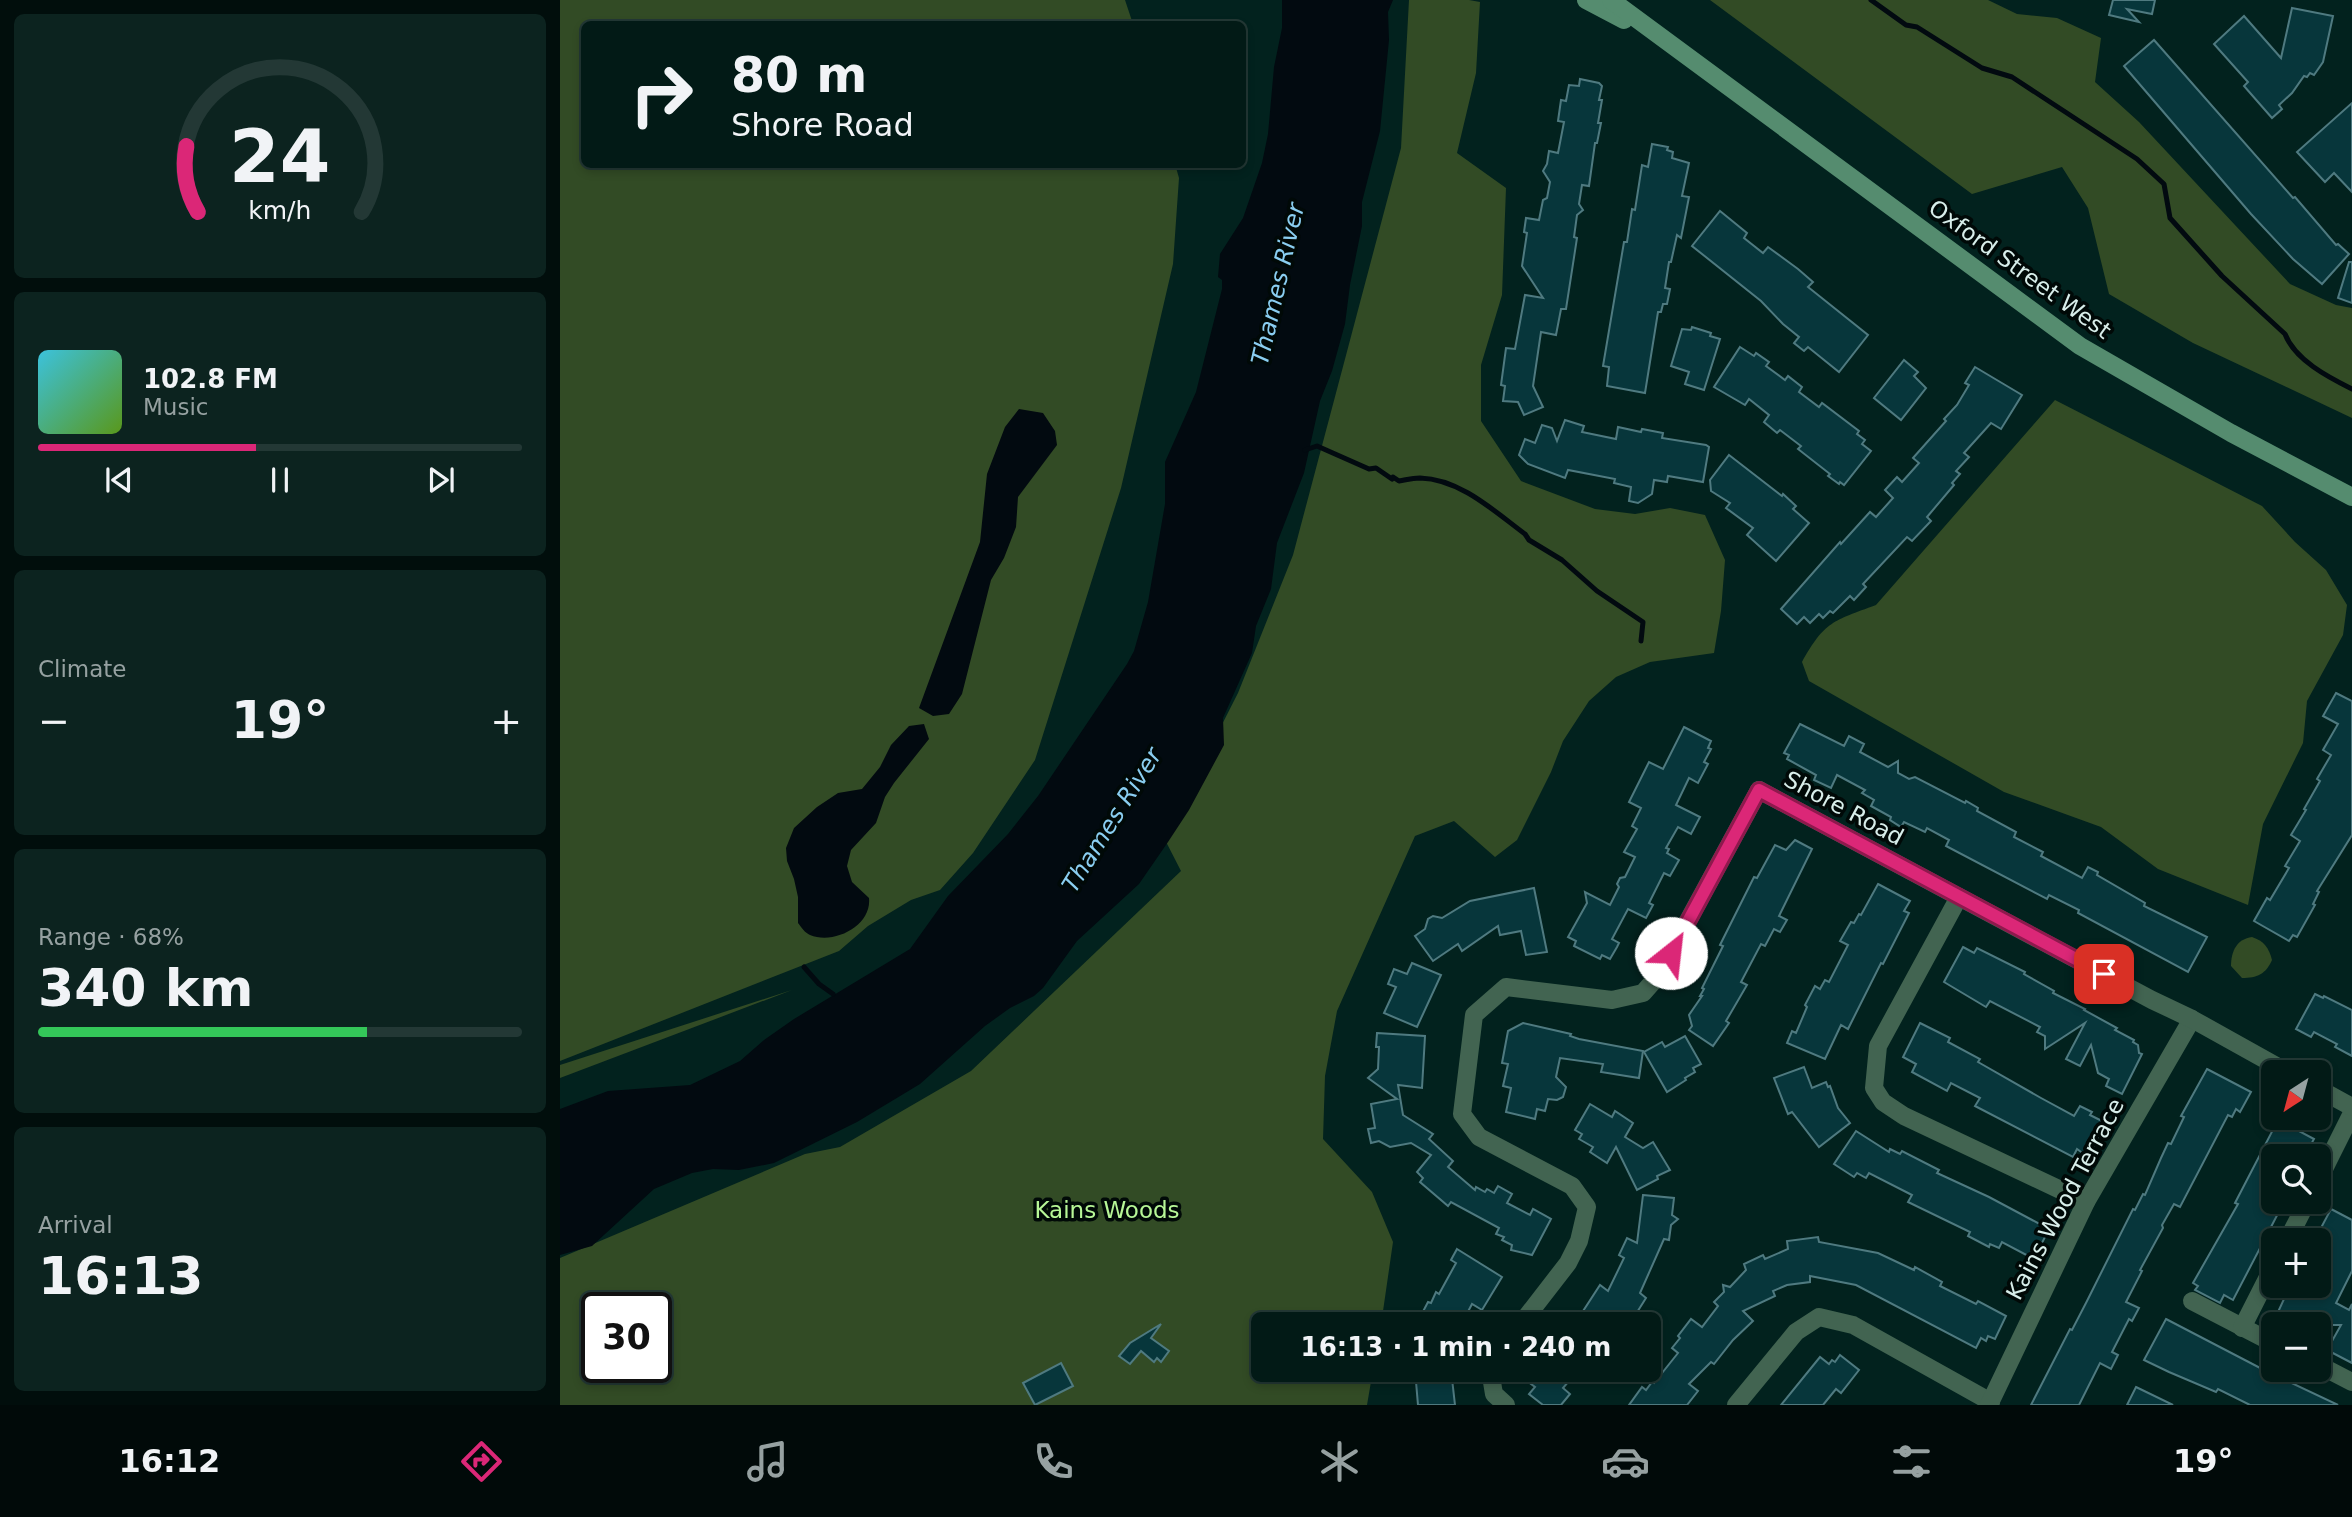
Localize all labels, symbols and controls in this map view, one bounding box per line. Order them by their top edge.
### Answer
text: 80 m [731,47,867,104]
icon: right [616,49,707,140]
text: Shore Road [731,106,914,144]
text: 24 [229,114,331,199]
street label: Oxford Street West [1924,194,2116,344]
text: km/h [248,196,312,225]
water label: Thames River [1246,198,1311,368]
text: 102.8 FM [143,364,278,394]
text: Music [143,394,208,420]
icon: previous [100,461,138,499]
icon: pause [261,461,299,499]
icon: next [422,461,460,499]
text: Climate [38,656,127,682]
text: 19° [231,690,329,750]
text: − [38,699,70,743]
text: + [490,699,522,743]
water label: Thames River [1056,741,1169,897]
street label: Shore Road [1780,766,1908,850]
position arrow [1634,916,1708,990]
text: Range · 68% [38,924,184,950]
pin [2074,944,2134,1004]
icon: arrive [2085,955,2123,993]
text: 340 km [38,958,253,1018]
north arrow [2261,1060,2331,1130]
map controls [2261,1060,2331,1382]
street label: Kains Wood Terrace [2001,1094,2129,1304]
button: search [2261,1144,2331,1214]
park label: Kains Woods [1034,1197,1180,1223]
text: Arrival [38,1212,113,1238]
button: + [2261,1228,2331,1298]
text: 16:13 [38,1246,204,1306]
speed limit sign: 30 [581,1292,672,1383]
button: − [2261,1312,2331,1382]
text: 16:13 · 1 min · 240 m [1301,1332,1611,1362]
icon: directions [457,1437,506,1486]
icon: music [743,1437,792,1486]
icon: phone [1029,1437,1078,1486]
icon: climate [1315,1437,1364,1486]
icon: car [1601,1437,1650,1486]
icon: filters [1887,1437,1936,1486]
text: 16:12 [118,1442,220,1480]
text: 19° [2173,1442,2233,1480]

